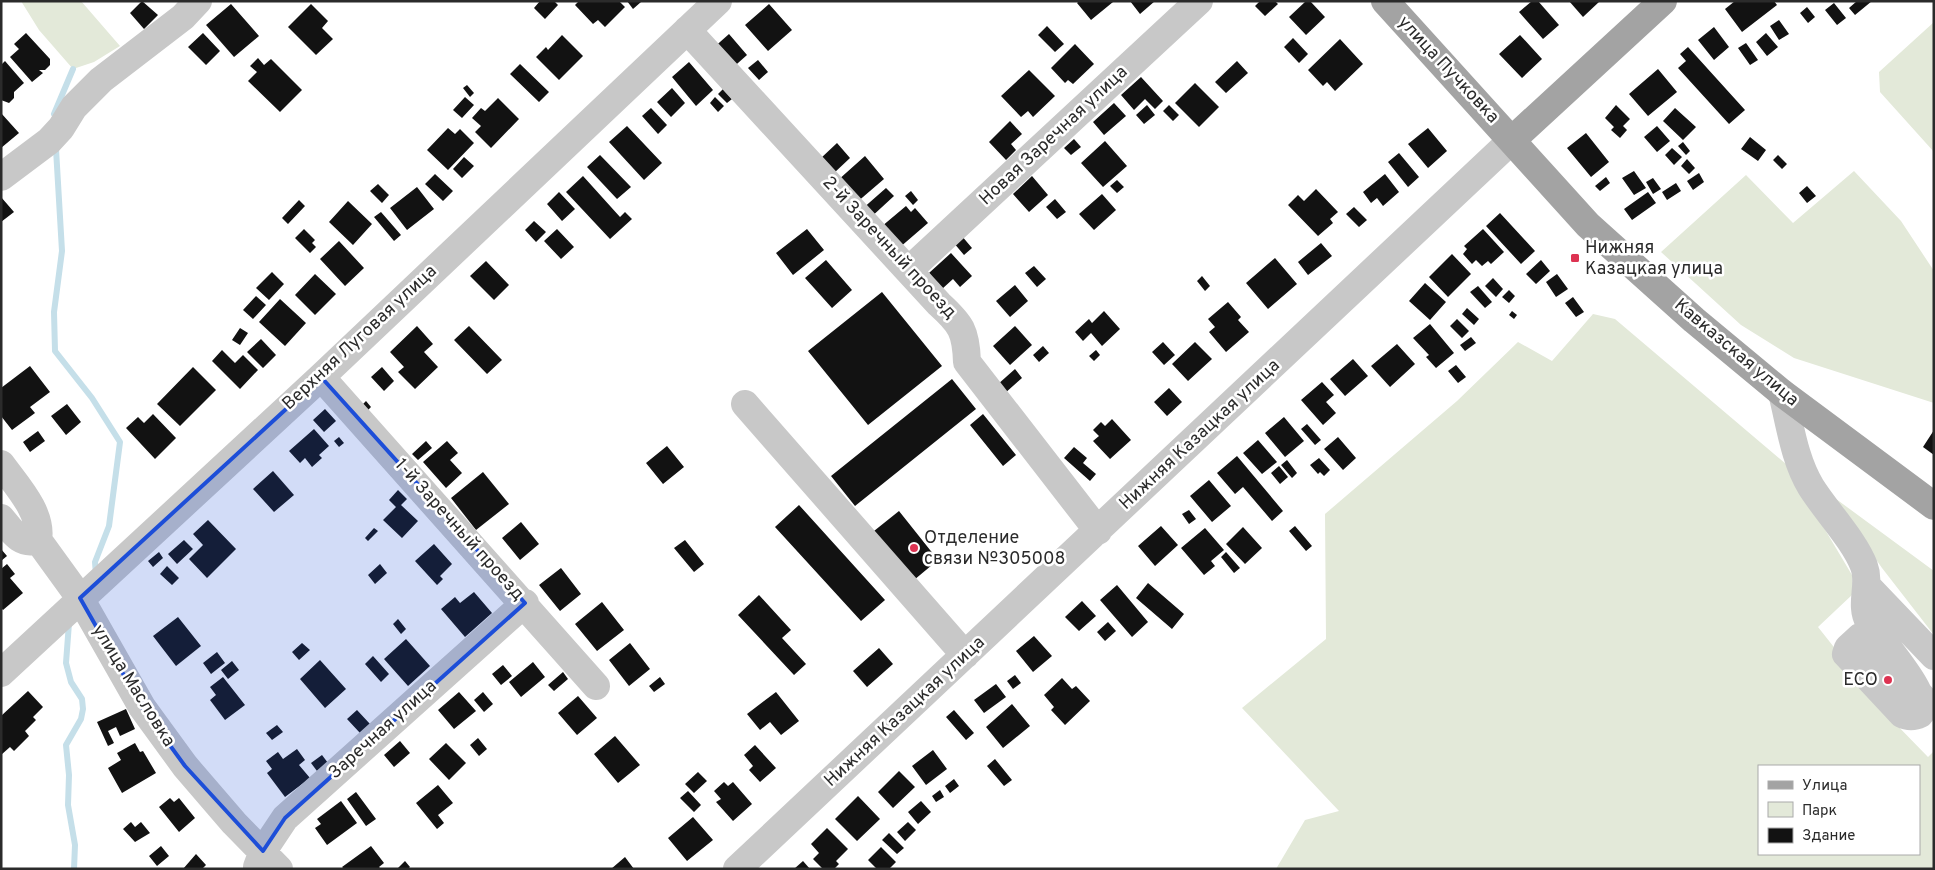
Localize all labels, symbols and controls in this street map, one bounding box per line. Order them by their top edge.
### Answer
street label: улица Пучковка [1392,11,1504,129]
street label: Новая Заречная улица [975,61,1133,211]
street label: 2-й Заречный проезд [817,172,961,324]
place label: Нижняя Казацкая улица [1585,237,1723,281]
marker: Нижняя Казацкая улица [1569,252,1581,264]
street label: Верхняя Луговая улица [278,260,442,416]
street label: Кавказская улица [1669,294,1803,412]
street label: Нижняя Казацкая улица [1115,355,1285,515]
street label: 1-й Заречный проезд [389,454,529,606]
place label: Отделение связи №305008 [924,527,1066,571]
marker: Отделение связи №305008 [908,542,920,554]
street label: улица Масловка [86,621,180,751]
street label: Нижняя Казацкая улица [820,632,990,792]
place label: ECO [1843,669,1878,692]
marker: ECO [1882,674,1894,686]
street label: Заречная улица [324,675,442,785]
legend [1758,765,1920,855]
text: Улица [1802,777,1847,796]
text: Парк [1802,802,1837,821]
text: Здание [1802,827,1855,846]

